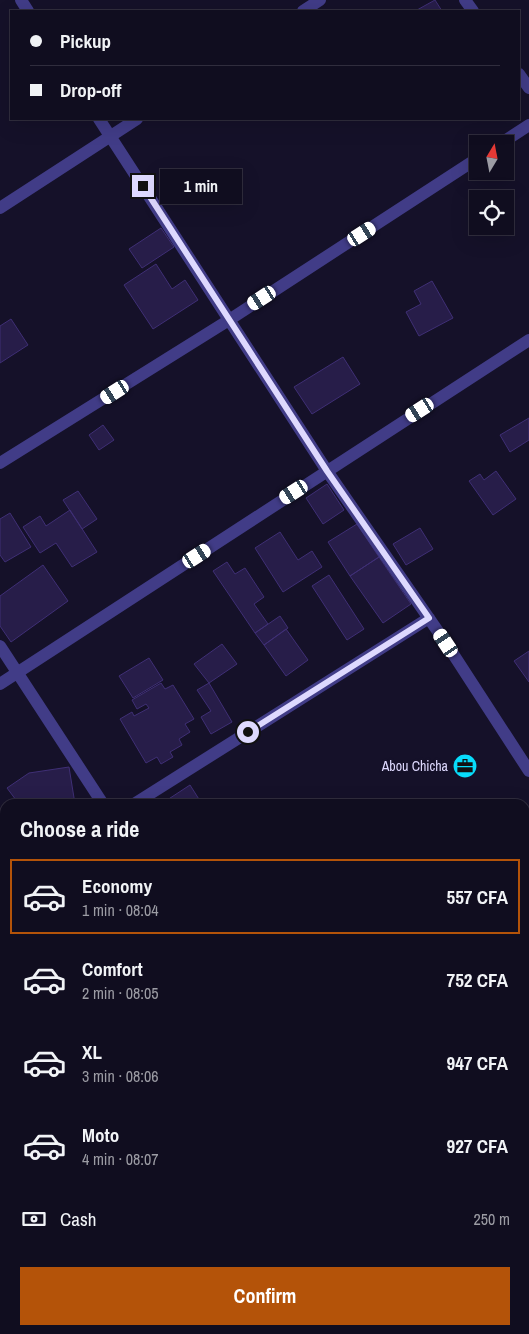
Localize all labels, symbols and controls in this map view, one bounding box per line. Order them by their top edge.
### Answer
text: Pickup [60,28,111,54]
text: Drop-off [60,77,121,103]
north arrow [469,135,514,180]
map controls [469,135,514,235]
callout: 1 min [160,168,243,204]
route end [132,175,154,197]
text: 1 min [184,175,218,197]
button: locate [469,190,514,235]
car [345,220,378,248]
car [245,284,278,312]
car [98,378,131,406]
car [403,396,436,424]
car [277,478,310,506]
car [180,542,213,570]
car [431,626,460,660]
route start [237,721,259,743]
office icon: Abou Chicha [452,753,478,779]
place label: Abou Chicha [381,757,449,775]
text: Choose a ride [20,814,139,844]
text: Economy [82,873,152,899]
icon: car [22,874,67,919]
text: 557 CFA [447,884,508,910]
text: 1 min · 08:04 [82,899,159,921]
text: Comfort [82,956,143,982]
icon: car [22,957,67,1002]
text: 752 CFA [447,967,508,993]
text: 2 min · 08:05 [82,982,159,1004]
text: XL [82,1039,102,1065]
icon: car [22,1040,67,1085]
text: 947 CFA [447,1050,508,1076]
text: 3 min · 08:06 [82,1065,159,1087]
text: Moto [82,1122,119,1148]
icon: car [22,1123,67,1168]
text: 927 CFA [447,1133,508,1159]
text: 4 min · 08:07 [82,1148,159,1170]
icon: cash [20,1205,48,1233]
text: Cash [60,1206,96,1232]
text: 250 m [474,1208,510,1230]
button: Confirm [20,1267,510,1325]

